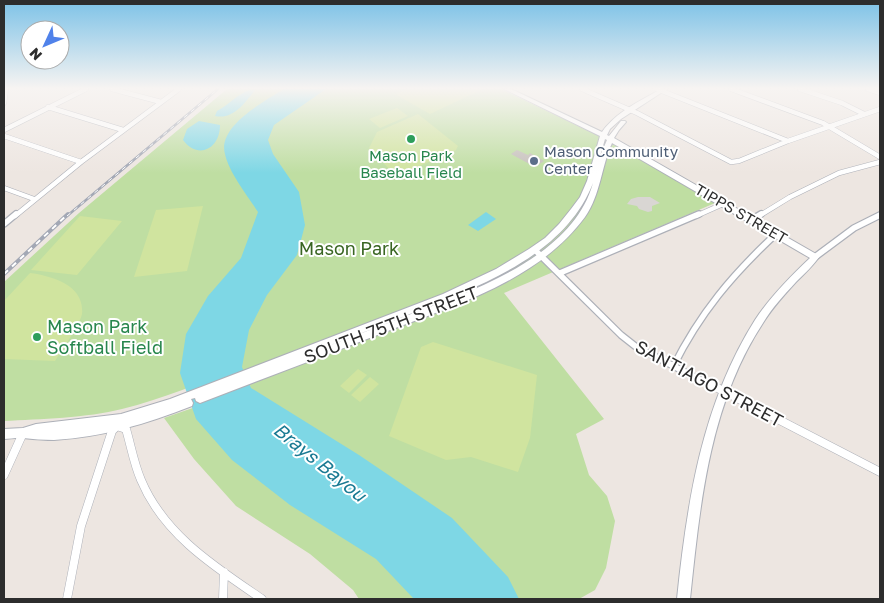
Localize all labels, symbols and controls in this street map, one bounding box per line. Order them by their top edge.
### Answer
north arrow [20,20,70,70]
text: N [25,45,45,64]
marker: Mason Park Baseball Field [405,133,417,145]
place label: Mason Community Center [544,142,679,177]
place label: Mason Park Baseball Field [360,146,462,181]
marker: Mason Community Center [528,155,540,167]
street label: TIPPS STREET [692,179,791,247]
park label: Mason Park [299,237,399,259]
street label: SOUTH 75TH STREET [300,281,481,367]
place label: Mason Park Softball Field [47,315,163,358]
marker: Mason Park Softball Field [31,331,43,343]
street label: SANTIAGO STREET [632,335,787,431]
water label: Brays Bayou [270,417,372,507]

